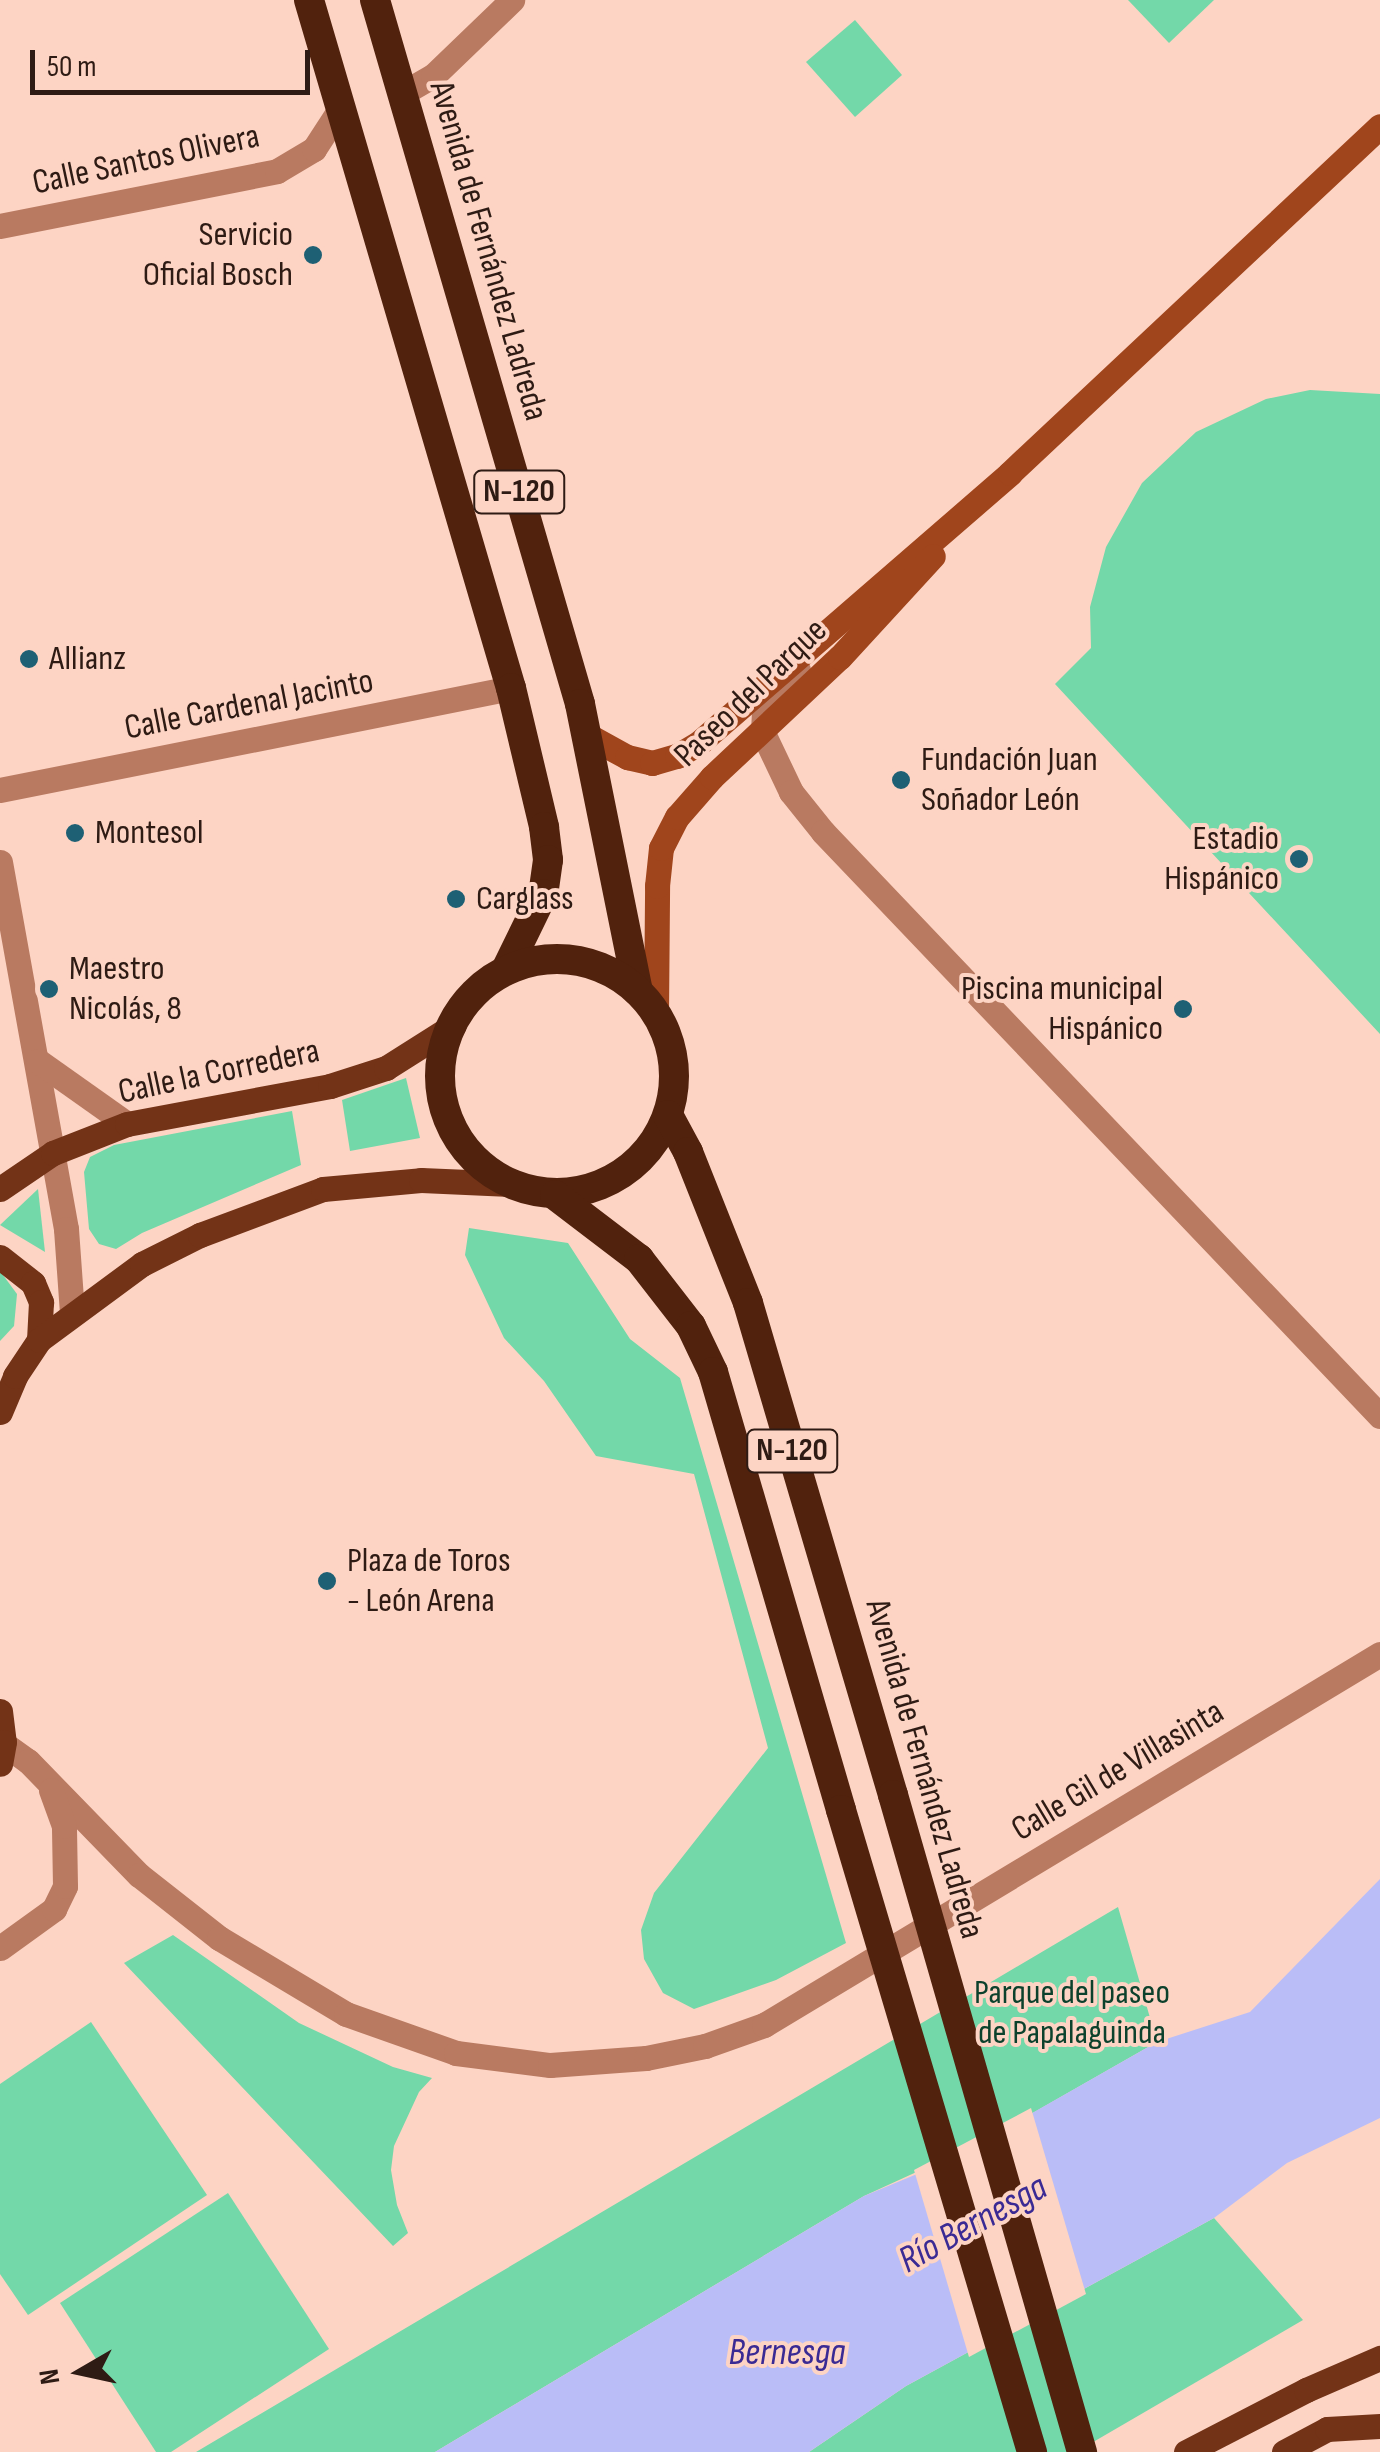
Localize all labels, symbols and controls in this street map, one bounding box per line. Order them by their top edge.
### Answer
scale bar [35,30,315,92]
text: 50 m [47,49,96,85]
street label: Avenida de Fernández Ladreda [419,77,557,425]
street label: Calle Santos Olivera [29,115,263,205]
place label: Servicio Oficial Bosch [143,214,293,296]
marker: Servicio Oficial Bosch [302,244,324,266]
road number: N-120 [472,465,566,519]
street label: Paseo del Parque [666,610,836,776]
place label: Allianz [49,638,126,680]
marker: Allianz [18,648,40,670]
street label: Calle Cardenal Jacinto [121,660,377,750]
place label: Fundación Juan Soñador León [921,739,1098,821]
marker: Fundación Juan Soñador León [890,769,912,791]
place label: Montesol [95,812,204,854]
place label: Estadio Hispánico [1164,818,1279,900]
marker: Montesol [64,822,86,844]
marker: Estadio Hispánico [1288,848,1310,870]
place label: Carglass [476,878,574,920]
marker: Carglass [445,888,467,910]
place label: Maestro Nicolás, 8 [69,948,182,1030]
place label: Piscina municipal Hispánico [961,968,1163,1050]
marker: Maestro Nicolás, 8 [38,978,60,1000]
marker: Piscina municipal Hispánico [1172,998,1194,1020]
street label: Calle la Corredera [115,1030,323,1114]
road number: N-120 [744,1424,840,1478]
place label: Plaza de Toros - León Arena [347,1540,511,1622]
marker: Plaza de Toros - León Arena [316,1570,338,1592]
street label: Avenida de Fernández Ladreda [855,1595,993,1943]
street label: Calle Gil de Villasinta [1004,1691,1232,1851]
park label: Parque del paseo de Papalaguinda [974,1972,1170,2054]
water label: Río Bernesga [891,2165,1055,2283]
north arrow [30,2322,130,2422]
water label: Bernesga [729,2330,845,2376]
text: N [32,2367,67,2387]

